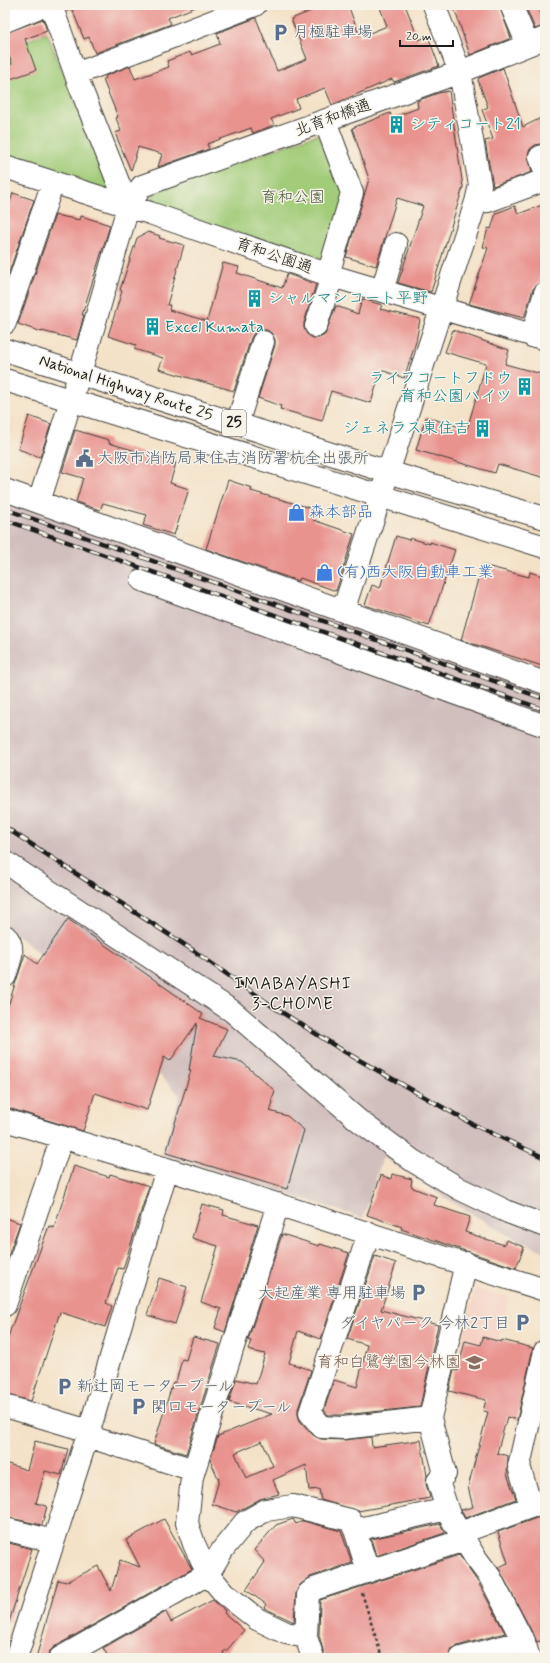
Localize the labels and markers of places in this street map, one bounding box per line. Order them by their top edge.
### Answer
parking icon: 月極駐車場 [270,22,290,42]
place label: 月極駐車場 [293,22,373,43]
building icon: シティコート21 [387,114,407,134]
place label: シティコート21 [410,114,521,135]
building icon: シャルマンコート平野 [245,288,265,308]
place label: シャルマンコート平野 [268,288,428,309]
building icon: Excel Kumata [142,317,162,337]
place label: Excel Kumata [165,317,264,338]
place label: ライフコートフドウ 育和公園ハイツ [369,368,512,407]
building icon: ライフコートフドウ 育和公園ハイツ [515,377,535,397]
place label: ジェネラス東住吉 [343,418,470,439]
building icon: ジェネラス東住吉 [473,418,493,438]
public building icon: 大阪市消防局東住吉消防署杭全出張所 [74,448,94,468]
place label: 大阪市消防局東住吉消防署杭全出張所 [97,448,369,469]
shop icon: 森本部品 [286,502,306,522]
place label: 森本部品 [309,502,373,523]
shop icon: (有)西大阪自動車工業 [314,562,334,582]
place label: (有)西大阪自動車工業 [337,562,494,583]
place label: 大起産業 専用駐車場 [258,1283,406,1304]
parking icon: 大起産業 専用駐車場 [409,1283,429,1303]
place label: ダイヤパーク 今林2丁目 [339,1313,510,1334]
parking icon: ダイヤパーク 今林2丁目 [513,1313,533,1333]
place label: 育和白鷺学園今林園 [317,1352,461,1373]
school or university icon: 育和白鷺学園今林園 [464,1352,484,1372]
parking icon: 新辻岡モータープール [54,1376,74,1396]
place label: 新辻岡モータープール [77,1376,234,1397]
parking icon: 関口モータープール [128,1397,148,1417]
place label: 関口モータープール [151,1397,292,1418]

